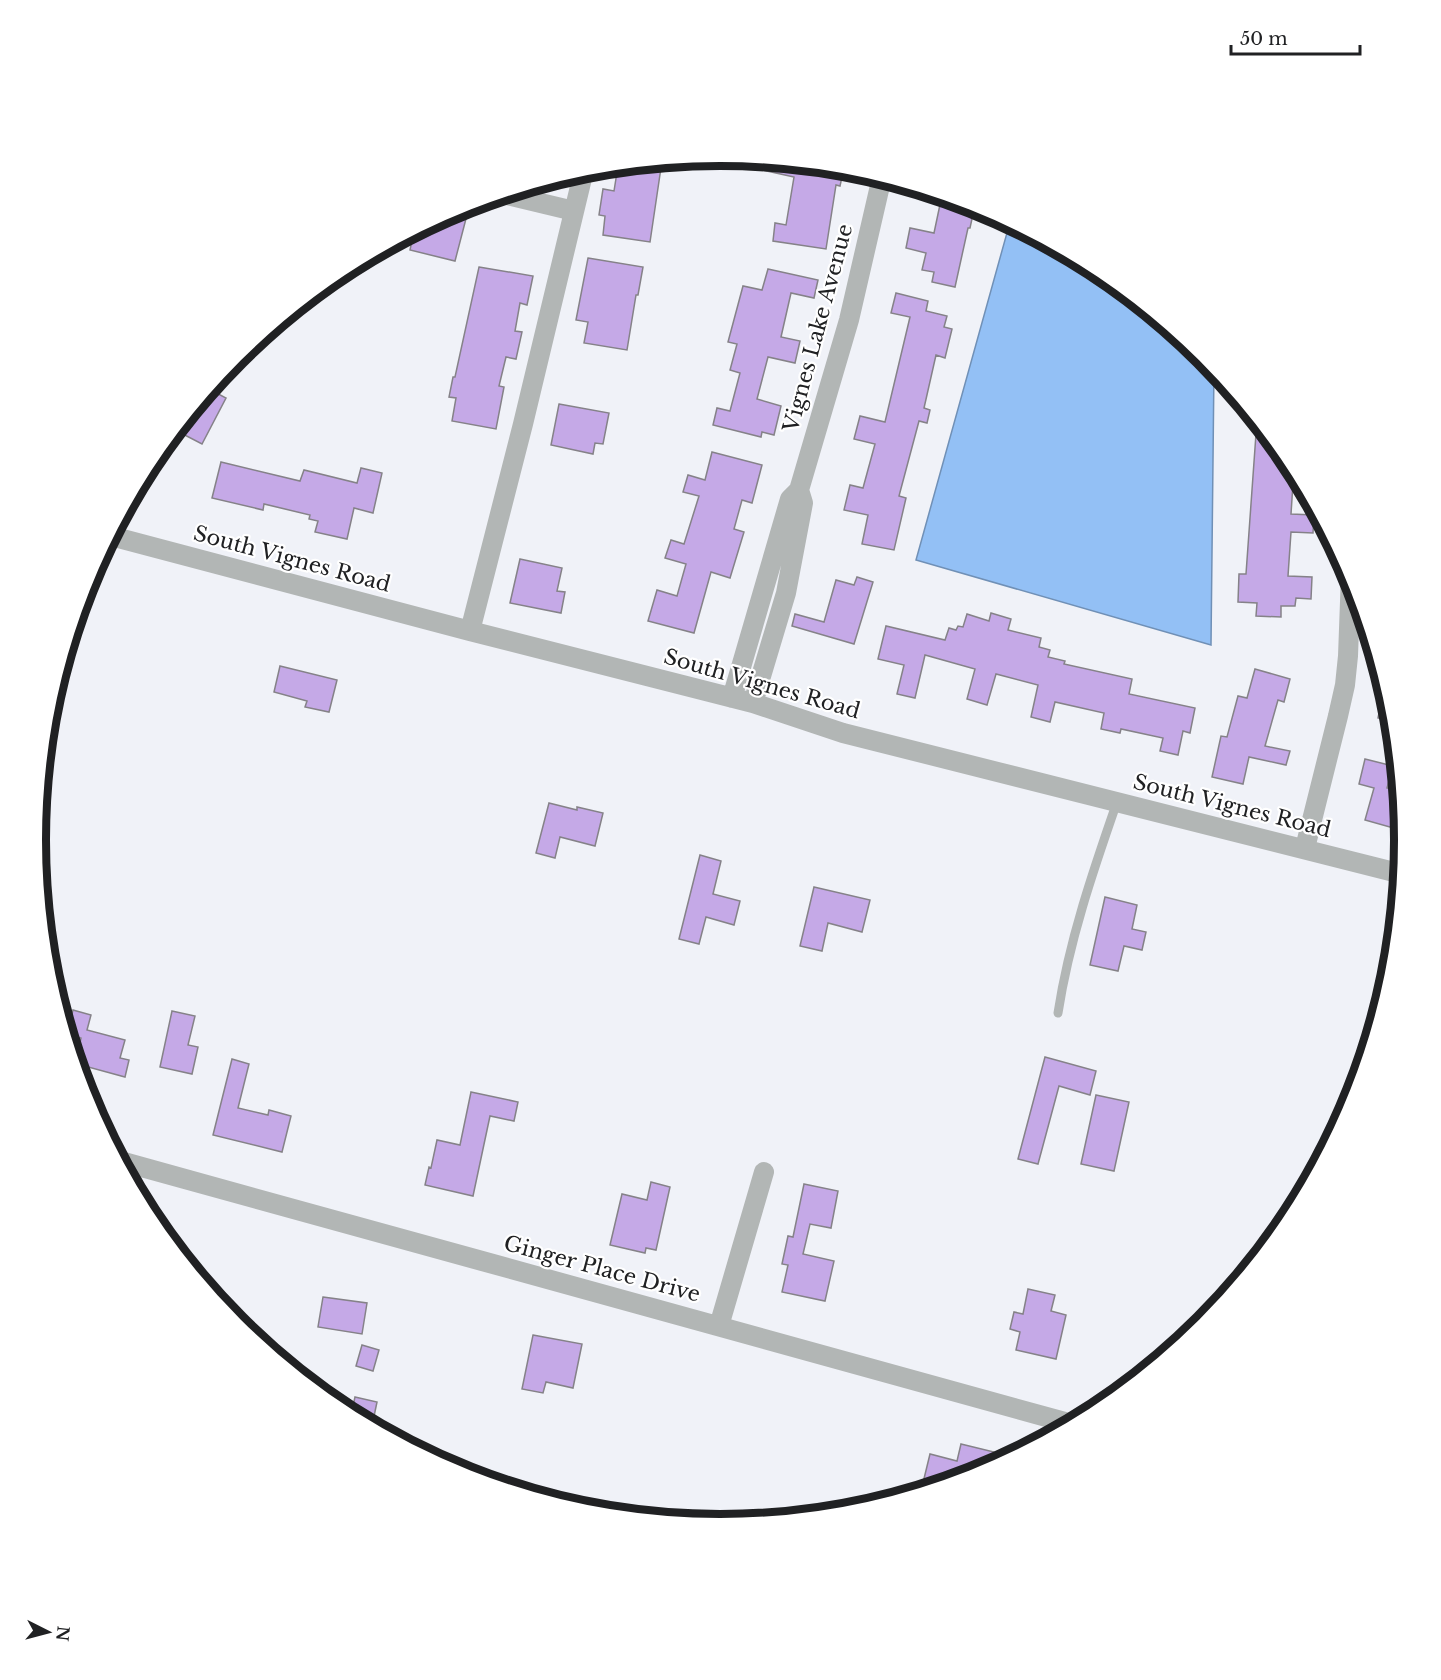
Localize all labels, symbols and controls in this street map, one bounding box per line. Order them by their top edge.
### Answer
scale bar [1231,18,1360,56]
text: 50 m [1240,28,1288,50]
street label: Vignes Lake Avenue [777,221,858,436]
street label: South Vignes Road [191,520,393,598]
street label: South Vignes Road [661,644,863,724]
street label: South Vignes Road [1130,769,1334,843]
street label: Ginger Place Drive [501,1230,703,1308]
north arrow [18,1602,78,1662]
text: N [52,1625,74,1642]

